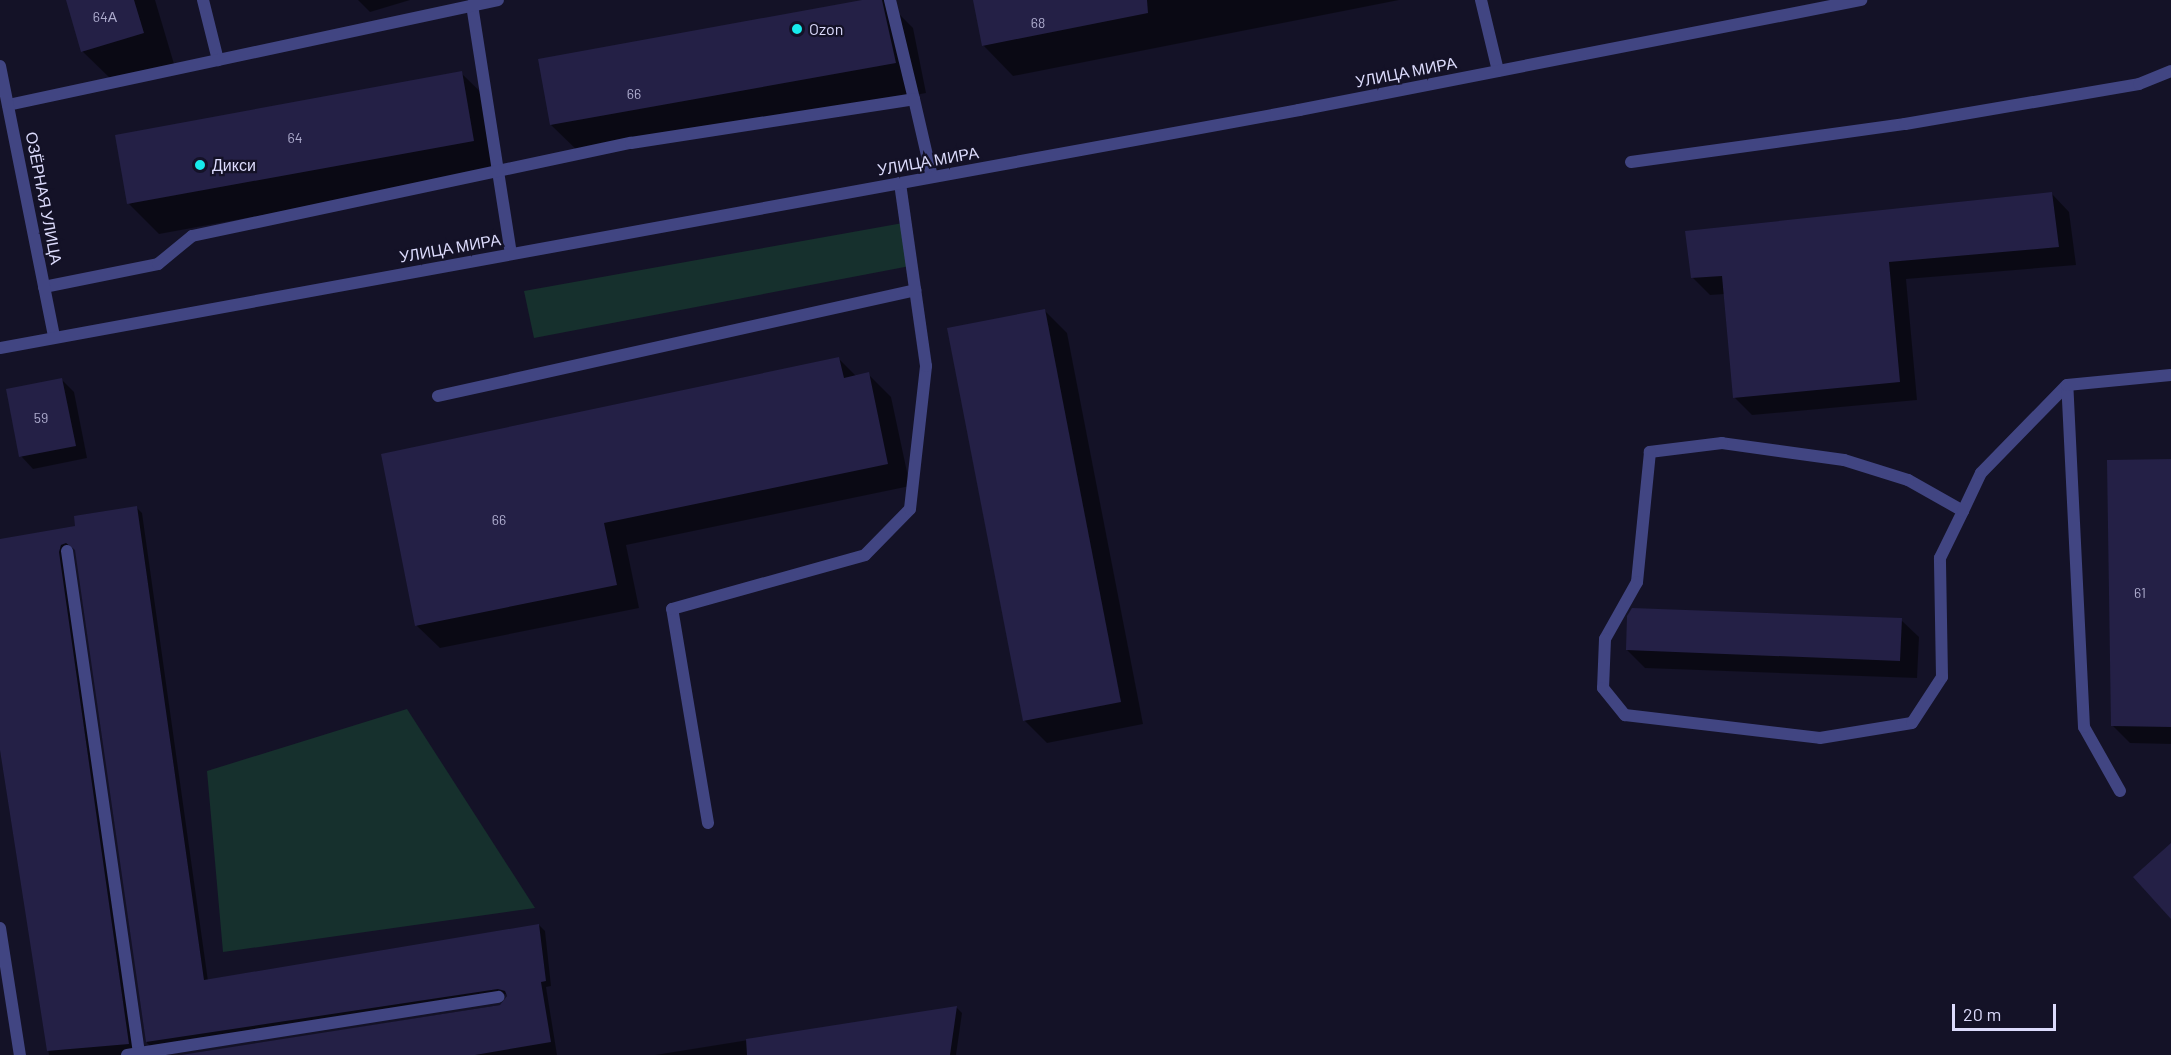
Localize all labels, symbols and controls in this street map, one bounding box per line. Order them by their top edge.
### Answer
house number: 64А [93,9,117,25]
house number: 68 [1031,15,1045,31]
place label: Ozon [809,19,843,39]
marker: Ozon [790,22,804,36]
street label: УЛИЦА МИРА [1354,53,1458,91]
house number: 66 [627,86,641,102]
street label: ОЗЁРНАЯ УЛИЦА [22,130,66,266]
house number: 64 [288,130,302,146]
street label: УЛИЦА МИРА [876,143,980,179]
place label: Дикси [212,155,256,175]
marker: Дикси [193,158,207,172]
street label: УЛИЦА МИРА [398,230,502,266]
house number: 59 [34,410,48,426]
house number: 66 [492,512,506,528]
house number: 61 [2134,585,2146,601]
scale bar [1955,992,2058,1030]
text: 20 m [1963,1003,2001,1025]

